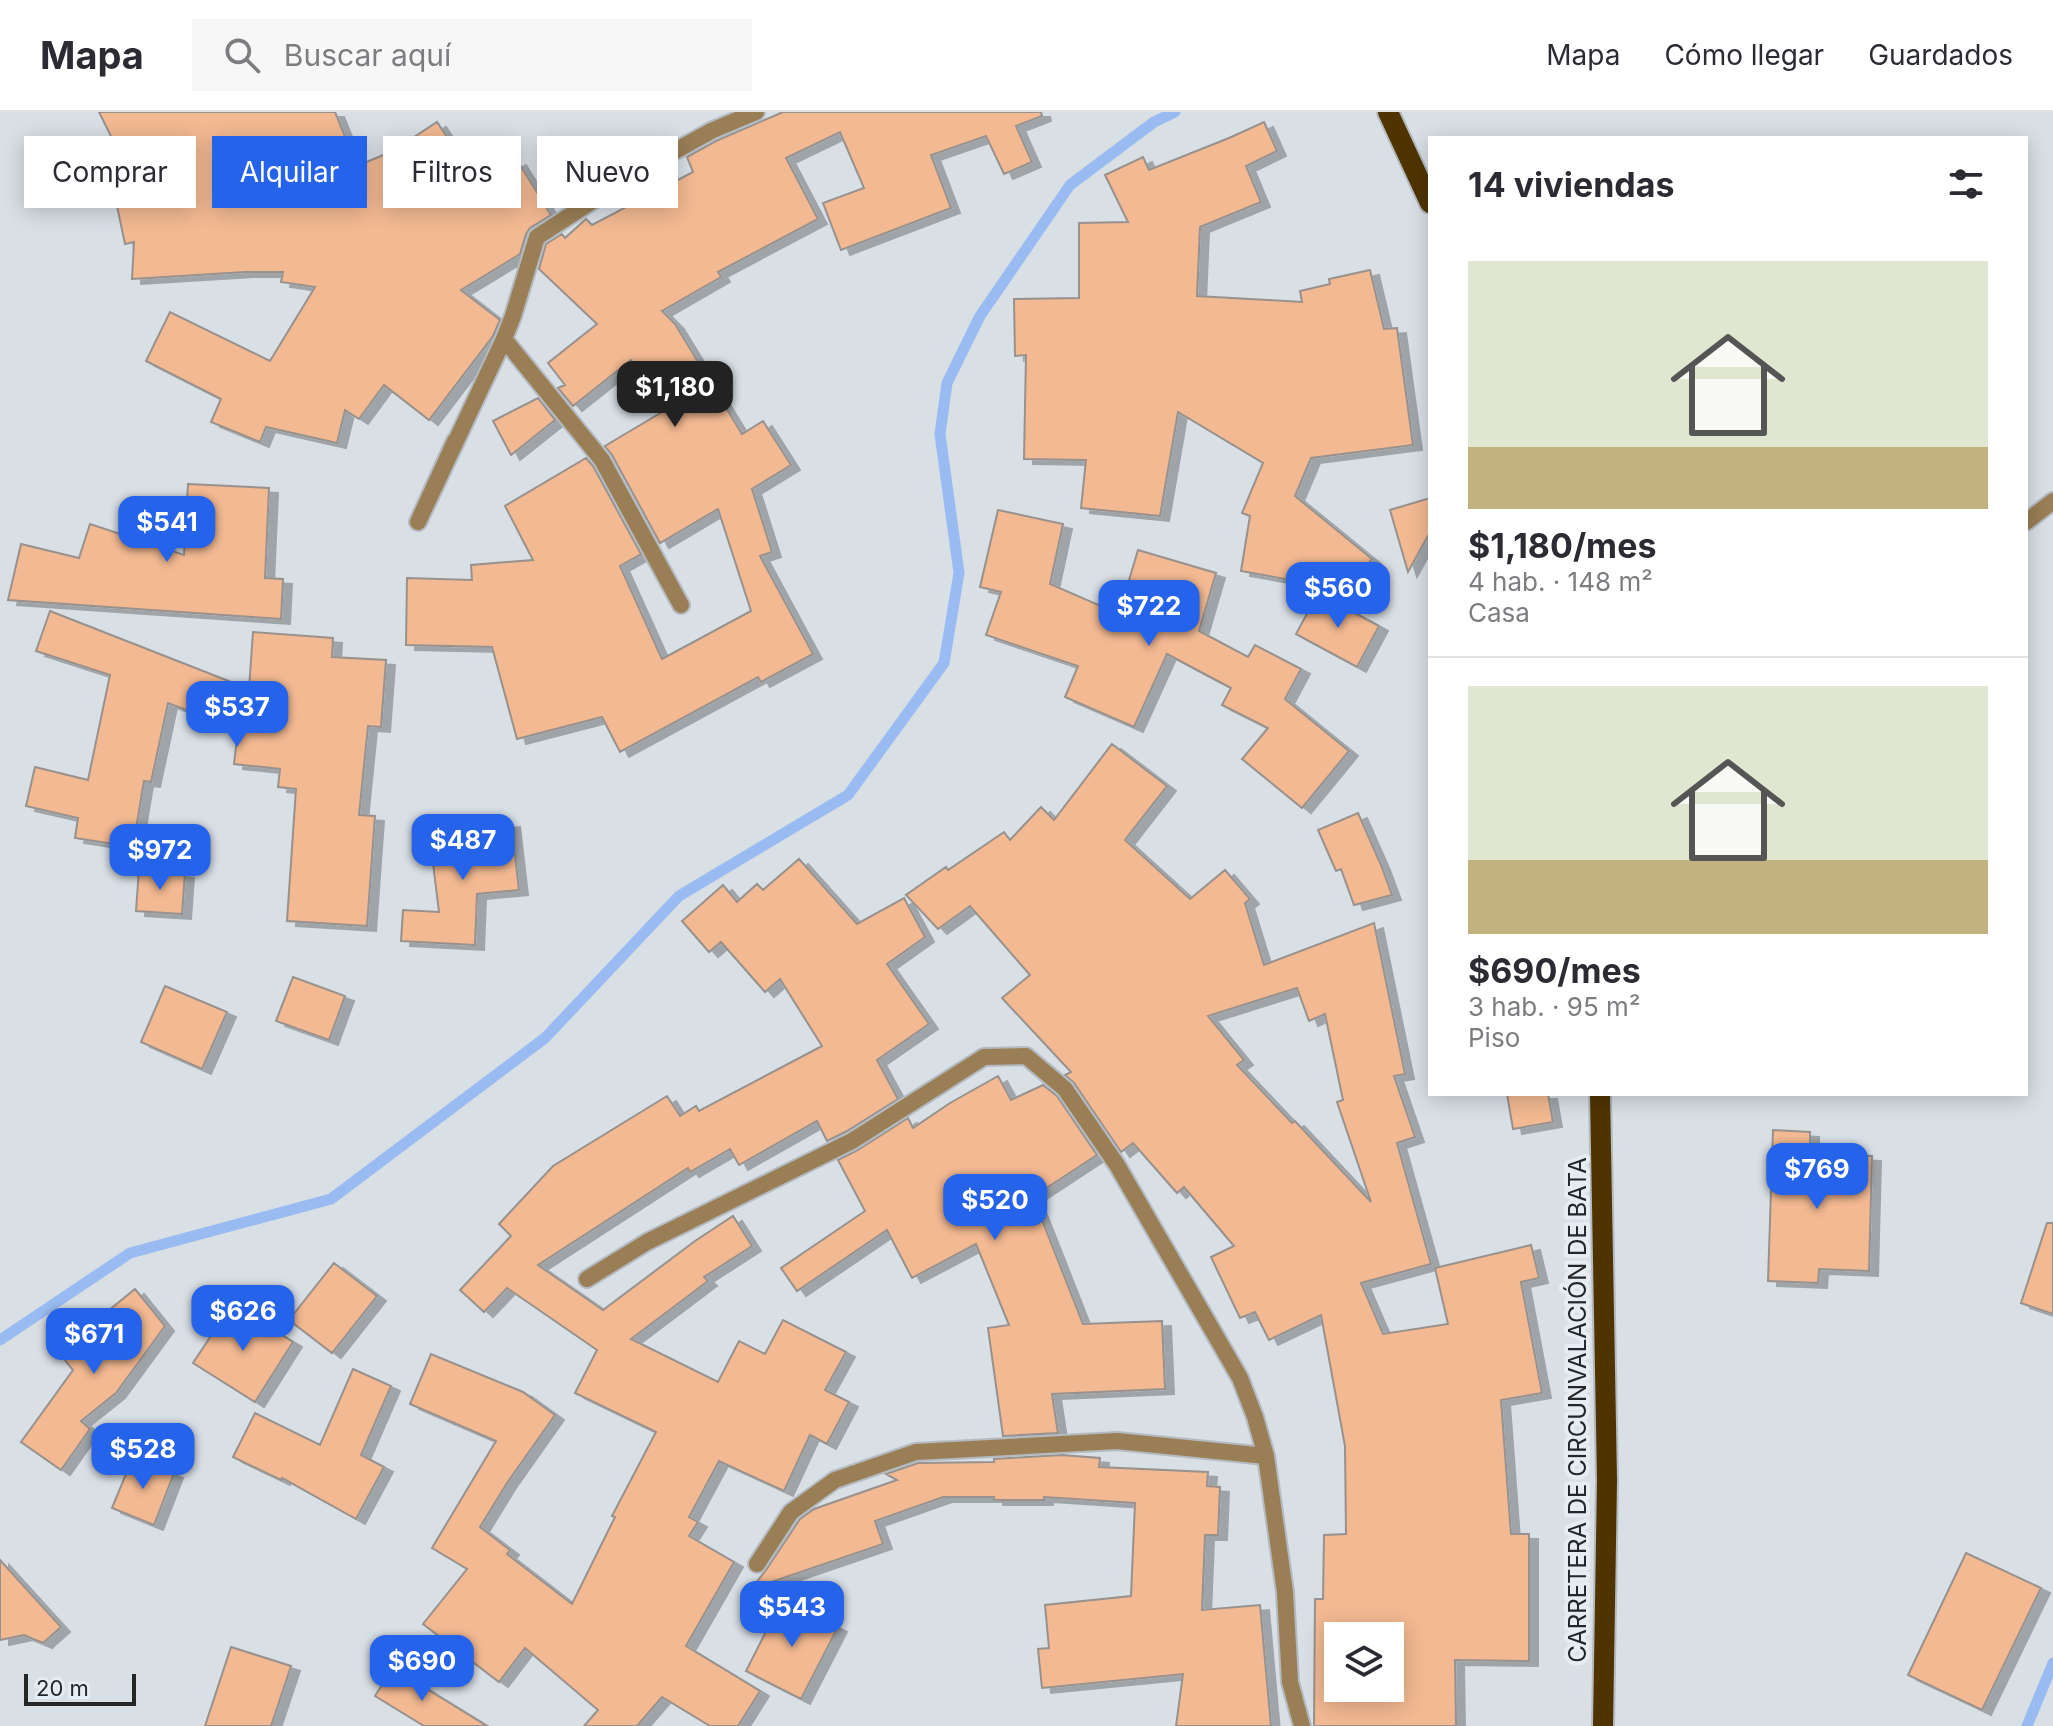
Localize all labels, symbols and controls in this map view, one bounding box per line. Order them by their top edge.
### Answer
search box [192,19,752,91]
text: Mapa [40,32,144,78]
icon: search [220,33,264,77]
text: Buscar aquí [284,37,451,73]
text: Mapa [1546,38,1620,72]
text: Cómo llegar [1664,38,1824,72]
text: Guardados [1868,38,2013,72]
chip: Comprar [24,136,196,208]
chip: Alquilar [212,136,367,208]
chip: Filtros [383,136,521,208]
chip: Nuevo [537,136,678,208]
icon: filters [1944,162,1988,206]
text: 14 viviendas [1468,164,1675,205]
icon: home [1656,313,1800,457]
pin: $1,180 [610,361,740,429]
text: $1,180 [635,371,715,402]
pin: $541 [120,496,214,564]
text: $541 [136,506,198,537]
text: $1,180/mes [1468,525,1656,566]
pin: $560 [1291,562,1385,630]
text: 4 hab. · 148 m² [1468,566,1653,597]
text: $560 [1304,572,1372,603]
pin: $722 [1102,580,1196,648]
text: $722 [1117,590,1181,621]
text: Casa [1468,597,1530,628]
pin: $537 [190,681,284,749]
text: $537 [204,691,270,722]
icon: home [1656,738,1800,882]
pin: $487 [416,814,510,882]
pin: $972 [113,824,207,892]
text: $487 [430,824,496,855]
text: $972 [128,834,192,865]
text: $690/mes [1468,950,1641,991]
text: 3 hab. · 95 m² [1468,991,1640,1022]
text: Piso [1468,1022,1520,1053]
pin: $769 [1770,1143,1864,1211]
text: $769 [1784,1153,1850,1184]
street label: CARRETERA DE CIRCUNVALACIÓN DE BATA [1563,1157,1592,1663]
pin: $520 [948,1174,1042,1242]
text: $520 [961,1184,1029,1215]
pin: $626 [196,1285,290,1353]
text: $626 [209,1295,277,1326]
pin: $671 [47,1308,141,1376]
text: $671 [64,1318,124,1349]
pin: $528 [96,1423,190,1491]
text: $528 [110,1433,176,1464]
pin: $543 [745,1581,839,1649]
text: $543 [758,1591,826,1622]
map controls [1324,1622,1404,1702]
button: layers [1324,1622,1404,1702]
pin: $690 [375,1635,469,1703]
text: $690 [388,1645,456,1676]
scale bar [24,1670,136,1706]
text: 20 m [36,1675,89,1701]

